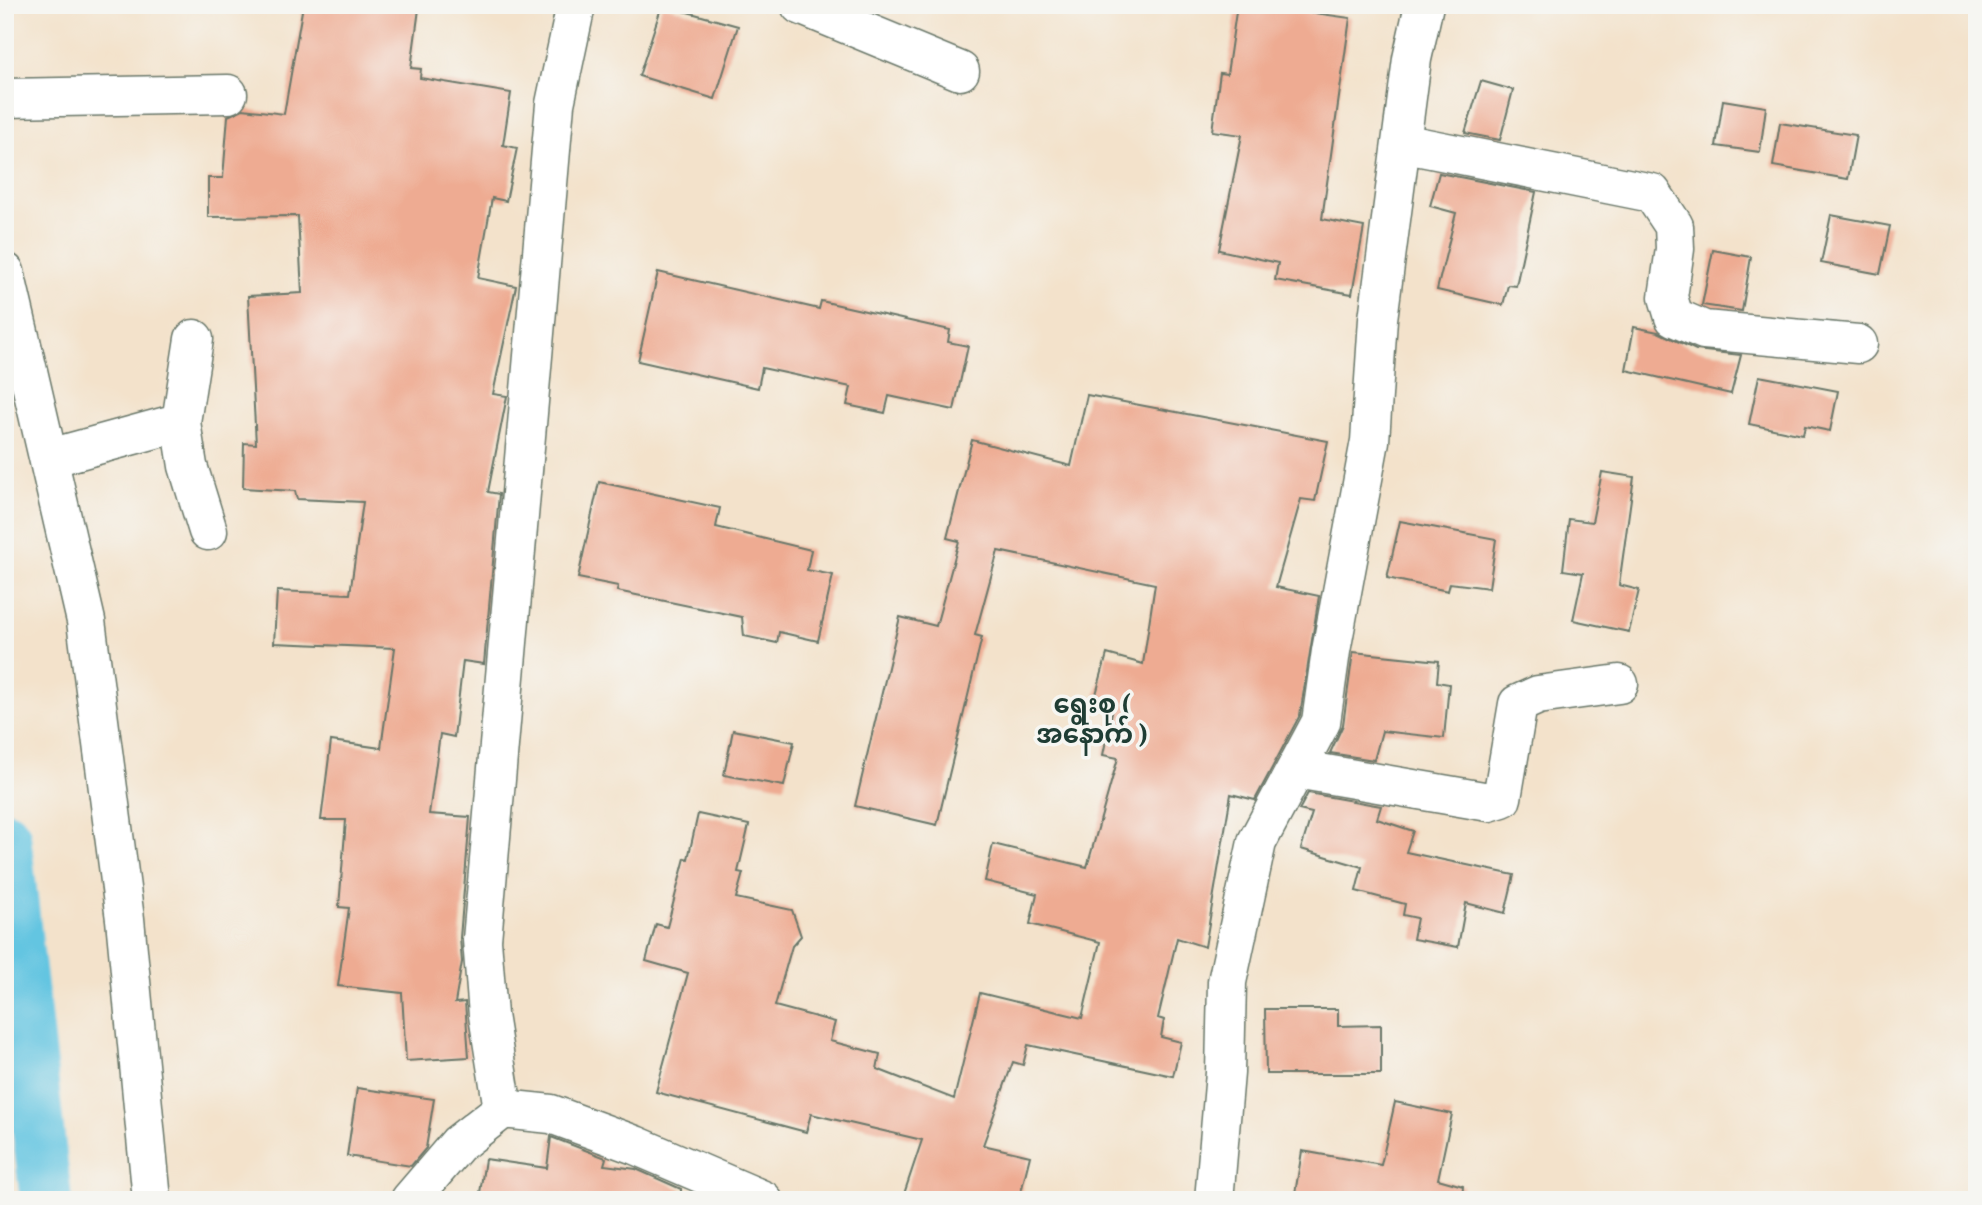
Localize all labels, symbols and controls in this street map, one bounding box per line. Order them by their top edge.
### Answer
district label: ရွေးစု ( အနောက် ) [1036,684,1148,756]

